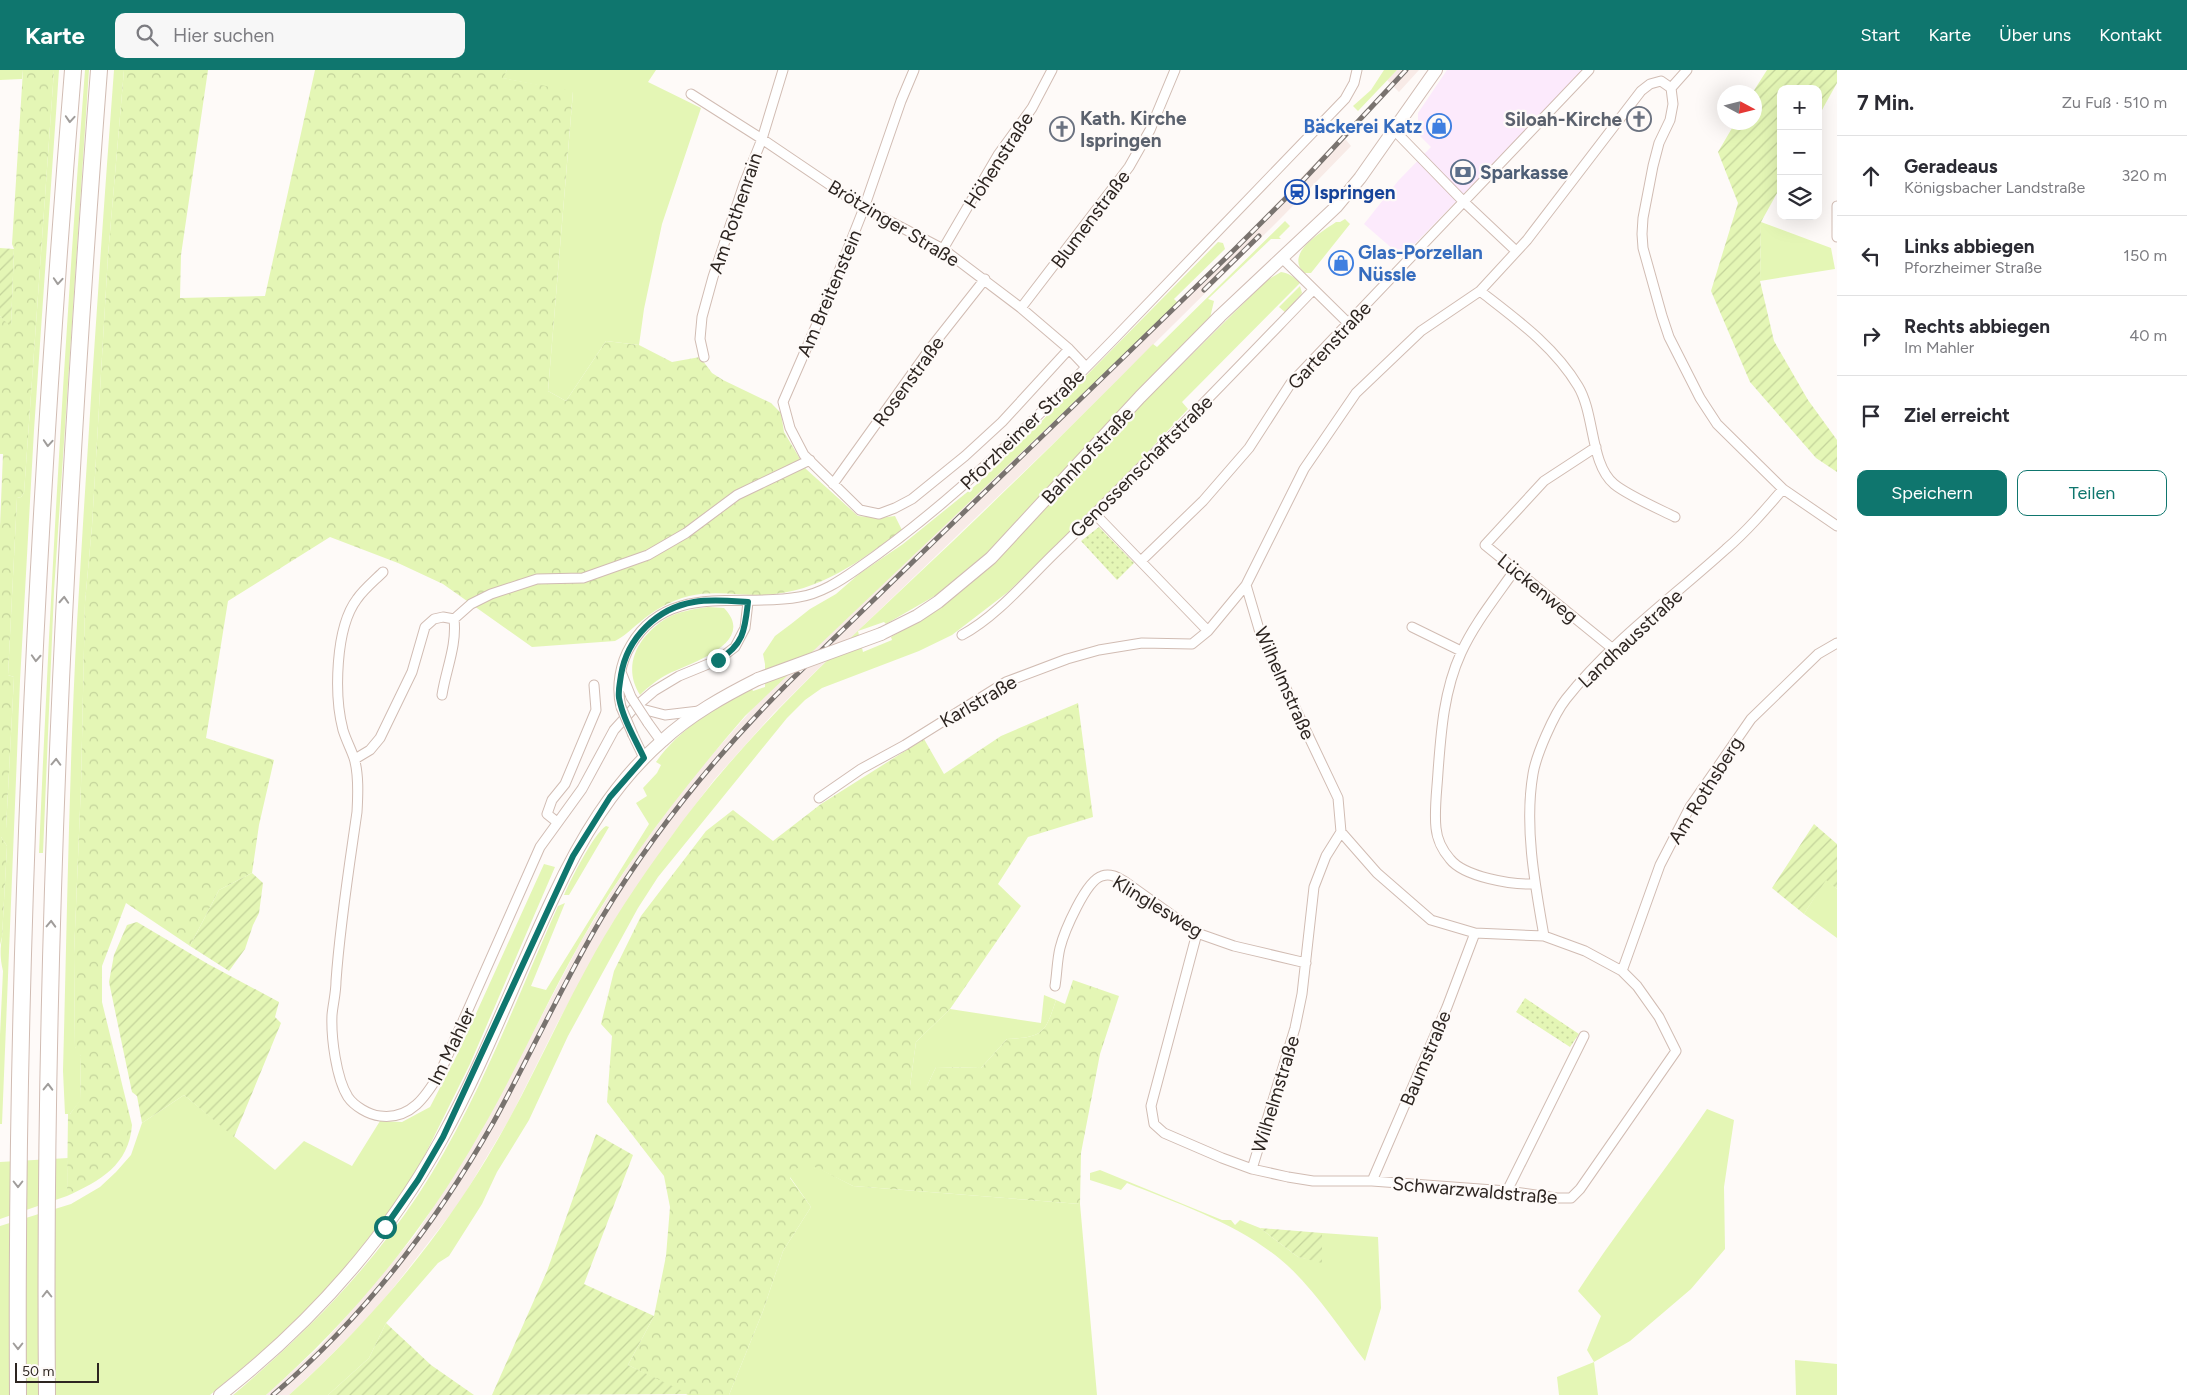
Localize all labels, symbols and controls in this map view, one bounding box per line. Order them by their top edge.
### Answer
search box [115,13,465,58]
text: Karte [25,21,85,50]
icon: search [133,21,161,49]
text: Hier suchen [173,24,274,47]
text: Start [1861,24,1900,46]
text: Karte [1928,24,1971,46]
text: Über uns [1999,24,2071,46]
text: Kontakt [2099,24,2162,46]
north arrow [1717,85,1762,130]
map controls [1777,85,1822,220]
button: + [1777,85,1822,130]
text: 7 Min. [1857,90,1914,115]
text: Zu Fuß · 510 m [2062,93,2167,112]
church icon: Siloah-Kirche [1626,106,1652,132]
place label: Kath. Kirche Ispringen [1080,107,1187,152]
street label: Höhenstraße [959,108,1038,213]
place label: Siloah-Kirche [1505,108,1622,131]
shop icon: Bäckerei Katz [1426,113,1452,139]
one-way arrow [64,115,75,123]
place label: Bäckerei Katz [1304,115,1422,138]
church icon: Kath. Kirche Ispringen [1049,116,1075,142]
button: − [1777,130,1822,175]
street label: Am Rothenrain [704,150,767,277]
text: Geradeaus [1904,155,1998,178]
bank icon: Sparkasse [1450,159,1476,185]
place label: Sparkasse [1480,161,1569,184]
icon: ahead [1857,162,1885,190]
street label: Blumenstraße [1046,166,1135,273]
text: 320 m [2122,166,2167,185]
street label: Brötzinger Straße [824,175,964,272]
button: layers [1777,175,1822,220]
text: Königsbacher Landstraße [1904,178,2085,197]
station icon: Ispringen [1284,179,1310,205]
place label: Ispringen [1314,181,1395,204]
street label: Am Breitenstein [792,226,867,360]
text: Links abbiegen [1904,235,2035,258]
place label: Glas-Porzellan Nüssle [1358,241,1483,286]
icon: left [1857,242,1885,270]
text: 150 m [2123,246,2167,265]
shop icon: Glas-Porzellan Nüssle [1328,250,1354,276]
text: Pforzheimer Straße [1904,258,2042,277]
one-way arrow [53,277,64,285]
street label: Gartenstraße [1283,297,1376,394]
text: Rechts abbiegen [1904,315,2050,338]
icon: right [1857,322,1885,350]
text: 40 m [2129,326,2167,345]
street label: Rosenstraße [868,332,949,431]
text: Im Mahler [1904,338,1974,357]
street label: Pforzheimer Straße [955,364,1089,495]
street label: Genossenschaftstraße [1065,390,1217,542]
street label: Bahnhofstraße [1037,402,1138,509]
icon: arrive [1857,402,1885,430]
text: Ziel erreicht [1904,404,2010,427]
one-way arrow [42,439,53,447]
button: Speichern [1857,470,2007,516]
button: Teilen [2017,470,2167,516]
street label: Lückenweg [1493,549,1583,628]
street label: Landhausstraße [1573,584,1687,693]
one-way arrow [59,595,70,603]
street label: Wilhelmstraße [1249,623,1320,743]
route end [707,649,730,672]
one-way arrow [30,654,41,662]
street label: Karlstraße [936,670,1021,733]
street label: Am Rothsberg [1663,732,1748,848]
one-way arrow [51,758,62,766]
street label: Klinglesweg [1108,870,1207,942]
one-way arrow [46,920,56,928]
street label: Im Mahler [423,1003,480,1089]
street label: Baumstraße [1395,1007,1456,1109]
street label: Wilhelmstraße [1247,1033,1304,1156]
one-way arrow [43,1082,53,1090]
street label: Schwarzwaldstraße [1392,1172,1558,1209]
one-way arrow [13,1180,24,1188]
route start [374,1216,397,1239]
one-way arrow [42,1290,52,1298]
one-way arrow [13,1342,23,1350]
scale bar [15,1360,99,1383]
text: 50 m [22,1363,54,1380]

